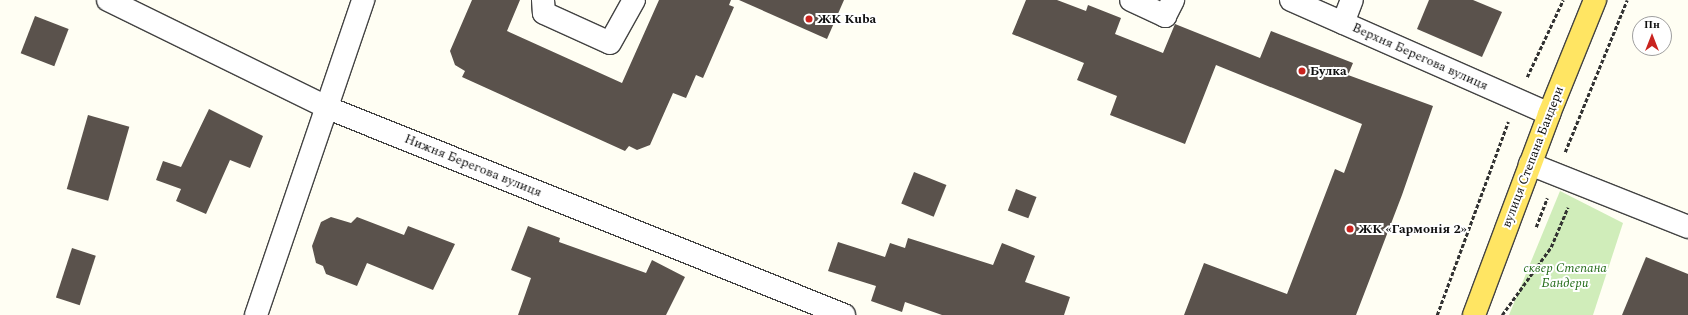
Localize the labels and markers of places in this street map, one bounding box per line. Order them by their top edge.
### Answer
place label: ЖК Kuba [817,11,876,27]
marker: ЖК Kuba [804,14,814,24]
place label: Булка [1310,63,1347,79]
marker: Булка [1297,66,1307,76]
place label: ЖК «Гармонія 2» [1358,221,1467,237]
marker: ЖК «Гармонія 2» [1345,224,1355,234]

